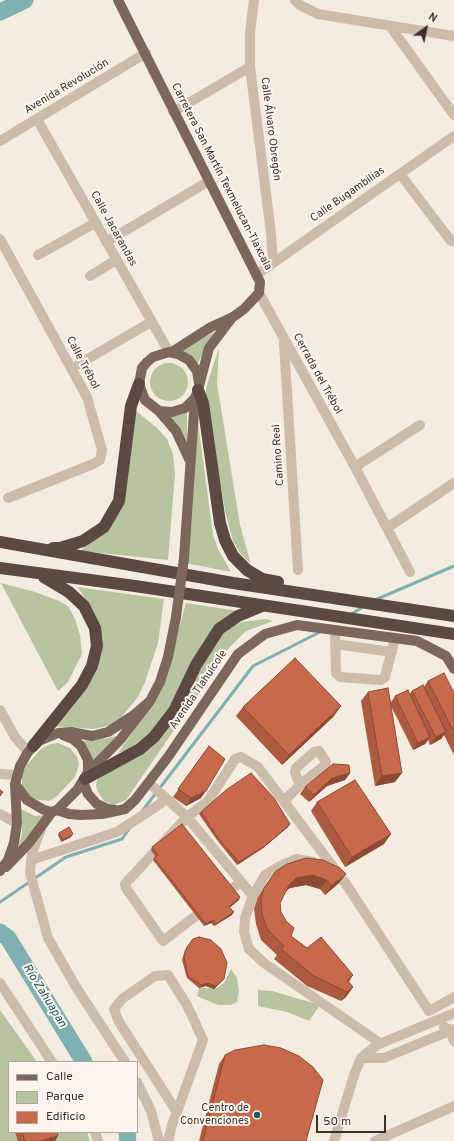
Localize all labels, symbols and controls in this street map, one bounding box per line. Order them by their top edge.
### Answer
north arrow [406,8,446,48]
text: N [425,10,440,26]
street label: Avenida Revolución [22,57,112,117]
street label: Calle Álvaro Obregón [257,76,283,182]
street label: Carretera San Martín Texmelucan-Tlaxcala [168,81,274,273]
street label: Calle Bugambilias [308,164,388,226]
street label: Calle Jacarandas [87,189,139,269]
street label: Cerrada del Trébol [289,331,345,417]
street label: Calle Trébol [63,334,101,392]
street label: Camino Real [270,424,288,486]
street label: Avenida Tlahuicole [168,648,230,732]
water label: Río Zahuapan [19,962,69,1030]
legend [8,1061,138,1133]
text: Calle [46,1069,73,1085]
text: Parque [46,1089,84,1105]
place label: Centro de Convenciones [180,1102,249,1128]
scale bar [318,1107,388,1133]
text: Edificio [46,1109,85,1125]
marker: Centro de Convenciones [252,1110,262,1120]
text: 50 m [323,1114,351,1130]

